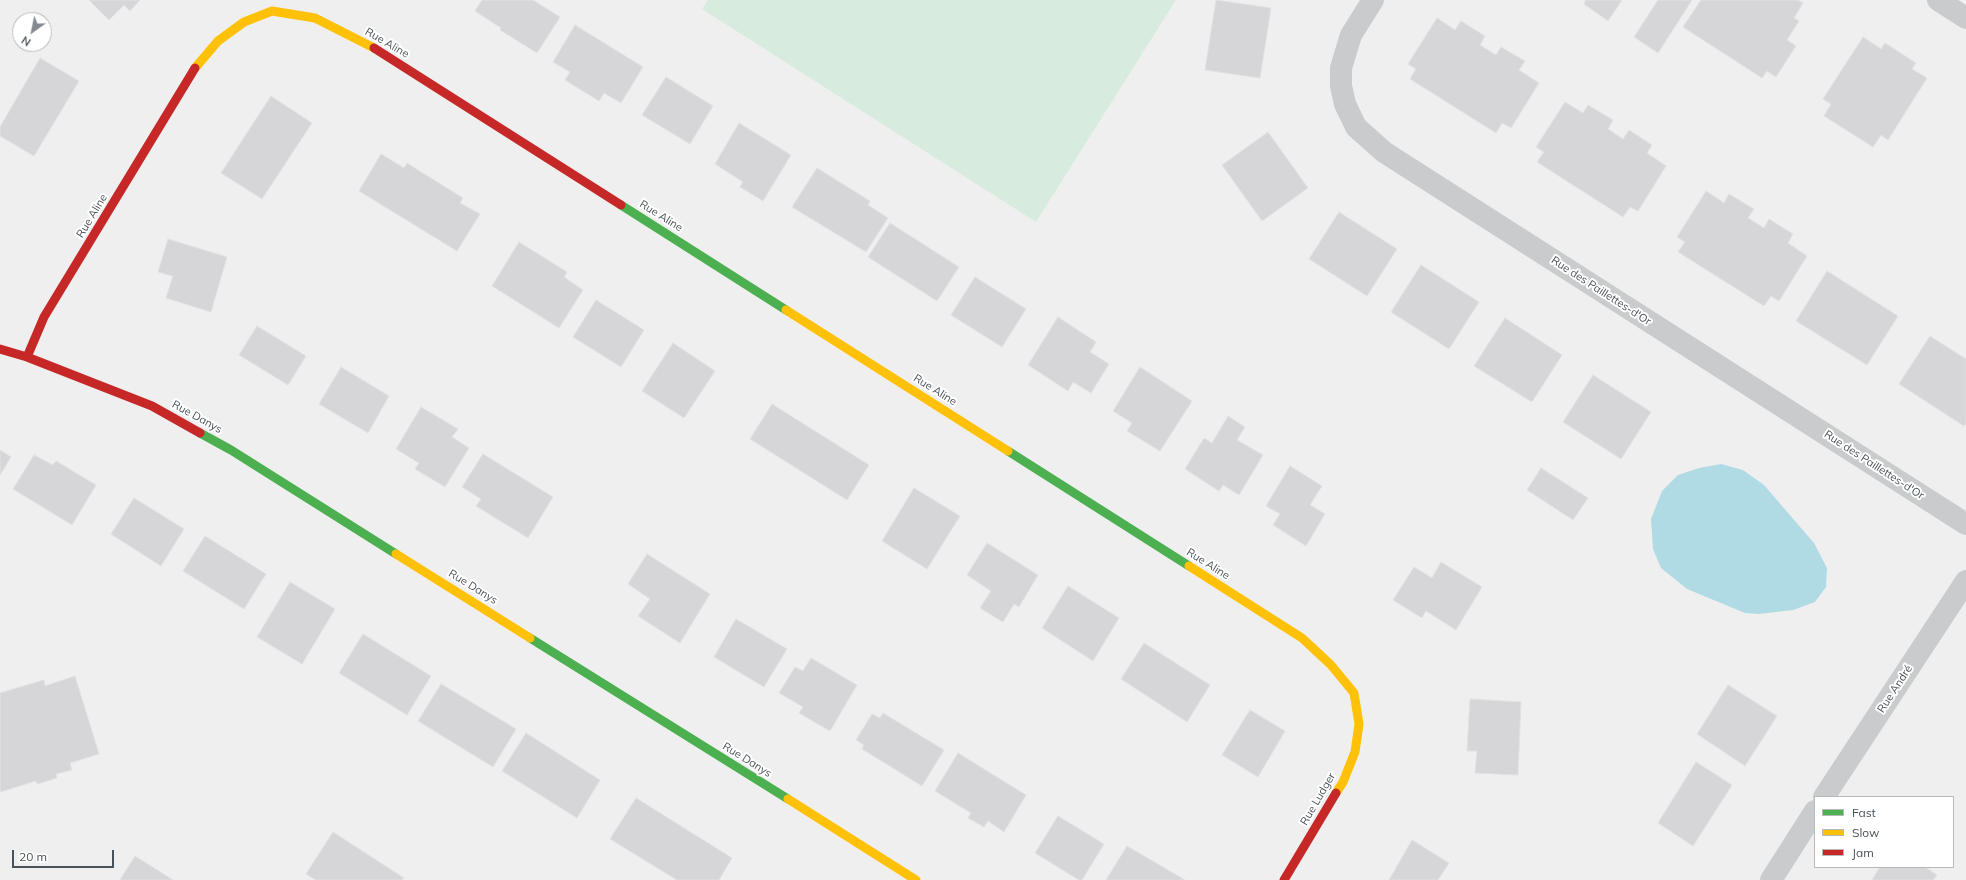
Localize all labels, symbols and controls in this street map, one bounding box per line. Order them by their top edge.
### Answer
north arrow [12,12,52,52]
street label: Rue Aline [363,25,411,61]
text: N [19,33,33,49]
street label: Rue Aline [74,192,110,240]
street label: Rue Aline [637,198,685,234]
street label: Rue des Paillettes-d'Or [1549,254,1653,328]
street label: Rue Aline [911,372,959,408]
street label: Rue Danys [170,398,224,436]
street label: Rue des Paillettes-d'Or [1822,428,1926,502]
street label: Rue Aline [1184,546,1232,582]
street label: Rue Danys [446,567,500,607]
street label: Rue André [1875,663,1915,715]
street label: Rue Danys [720,740,774,780]
street label: Rue Ludger [1298,770,1338,828]
legend [1814,796,1954,868]
text: Fast [1852,805,1876,820]
text: Slow [1852,825,1880,840]
scale bar [14,842,116,868]
text: Jam [1852,845,1874,860]
text: 20 m [19,849,47,864]

